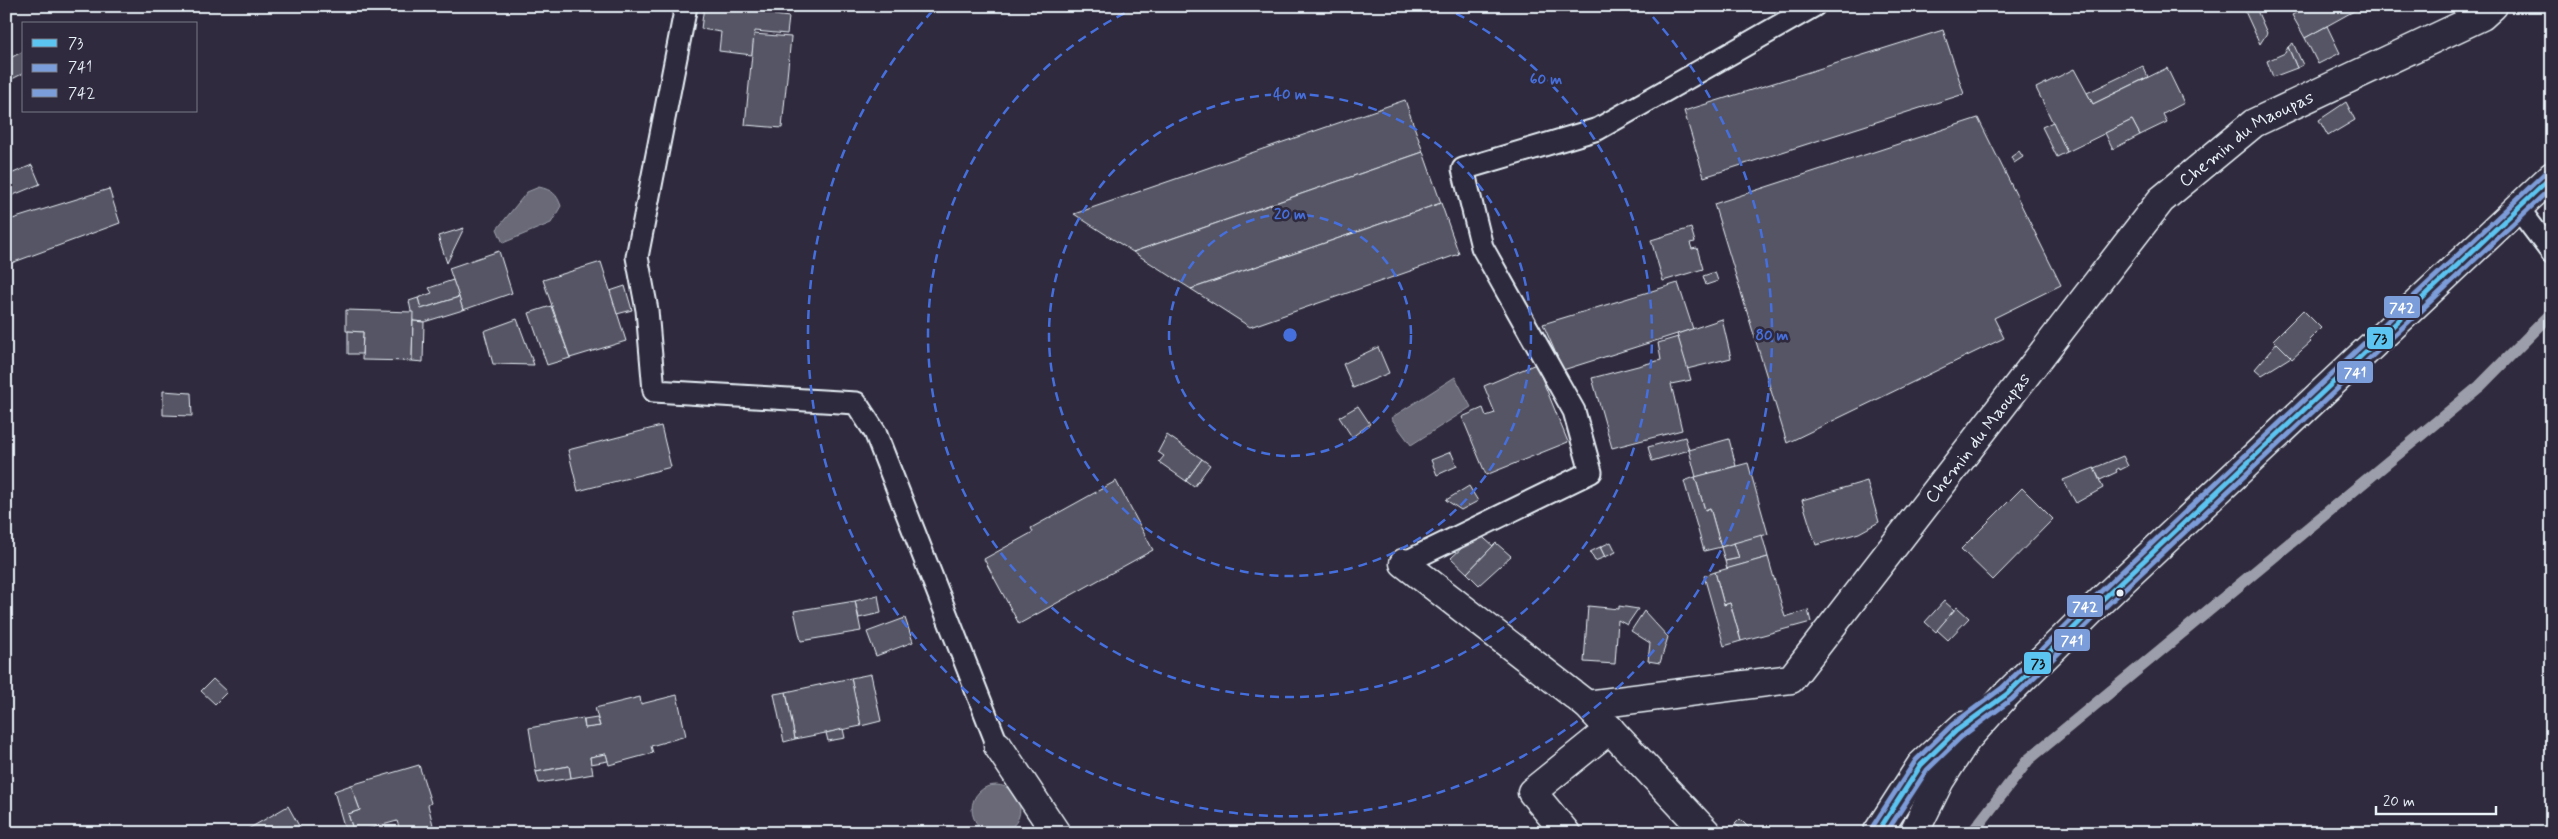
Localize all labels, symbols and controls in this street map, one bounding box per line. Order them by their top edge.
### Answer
legend [22,22,198,112]
text: 73 [68,34,83,54]
text: 741 [68,58,92,78]
text: 60 m [1530,70,1562,90]
text: 742 [68,84,95,104]
text: 40 m [1273,85,1307,105]
street label: Chemin du Maoupas [2174,86,2318,193]
text: 20 m [1274,205,1306,225]
line badge: 742 [2383,295,2421,319]
text: 742 [2389,299,2415,317]
centre of rings [1281,326,1299,344]
text: 80 m [1755,326,1789,346]
line badge: 73 [2366,326,2394,350]
text: 73 [2373,330,2387,348]
line badge: 741 [2336,360,2374,384]
text: 741 [2344,364,2366,382]
street label: Chemin du Maoupas [1920,368,2036,508]
unlabelled marker [2115,588,2125,598]
line badge: 742 [2066,594,2104,618]
text: 742 [2072,598,2098,616]
line badge: 741 [2053,628,2091,652]
text: 741 [2061,632,2083,650]
line badge: 73 [2023,651,2052,675]
text: 73 [2031,655,2045,673]
scale bar [2376,784,2496,816]
text: 20 m [2383,792,2415,812]

